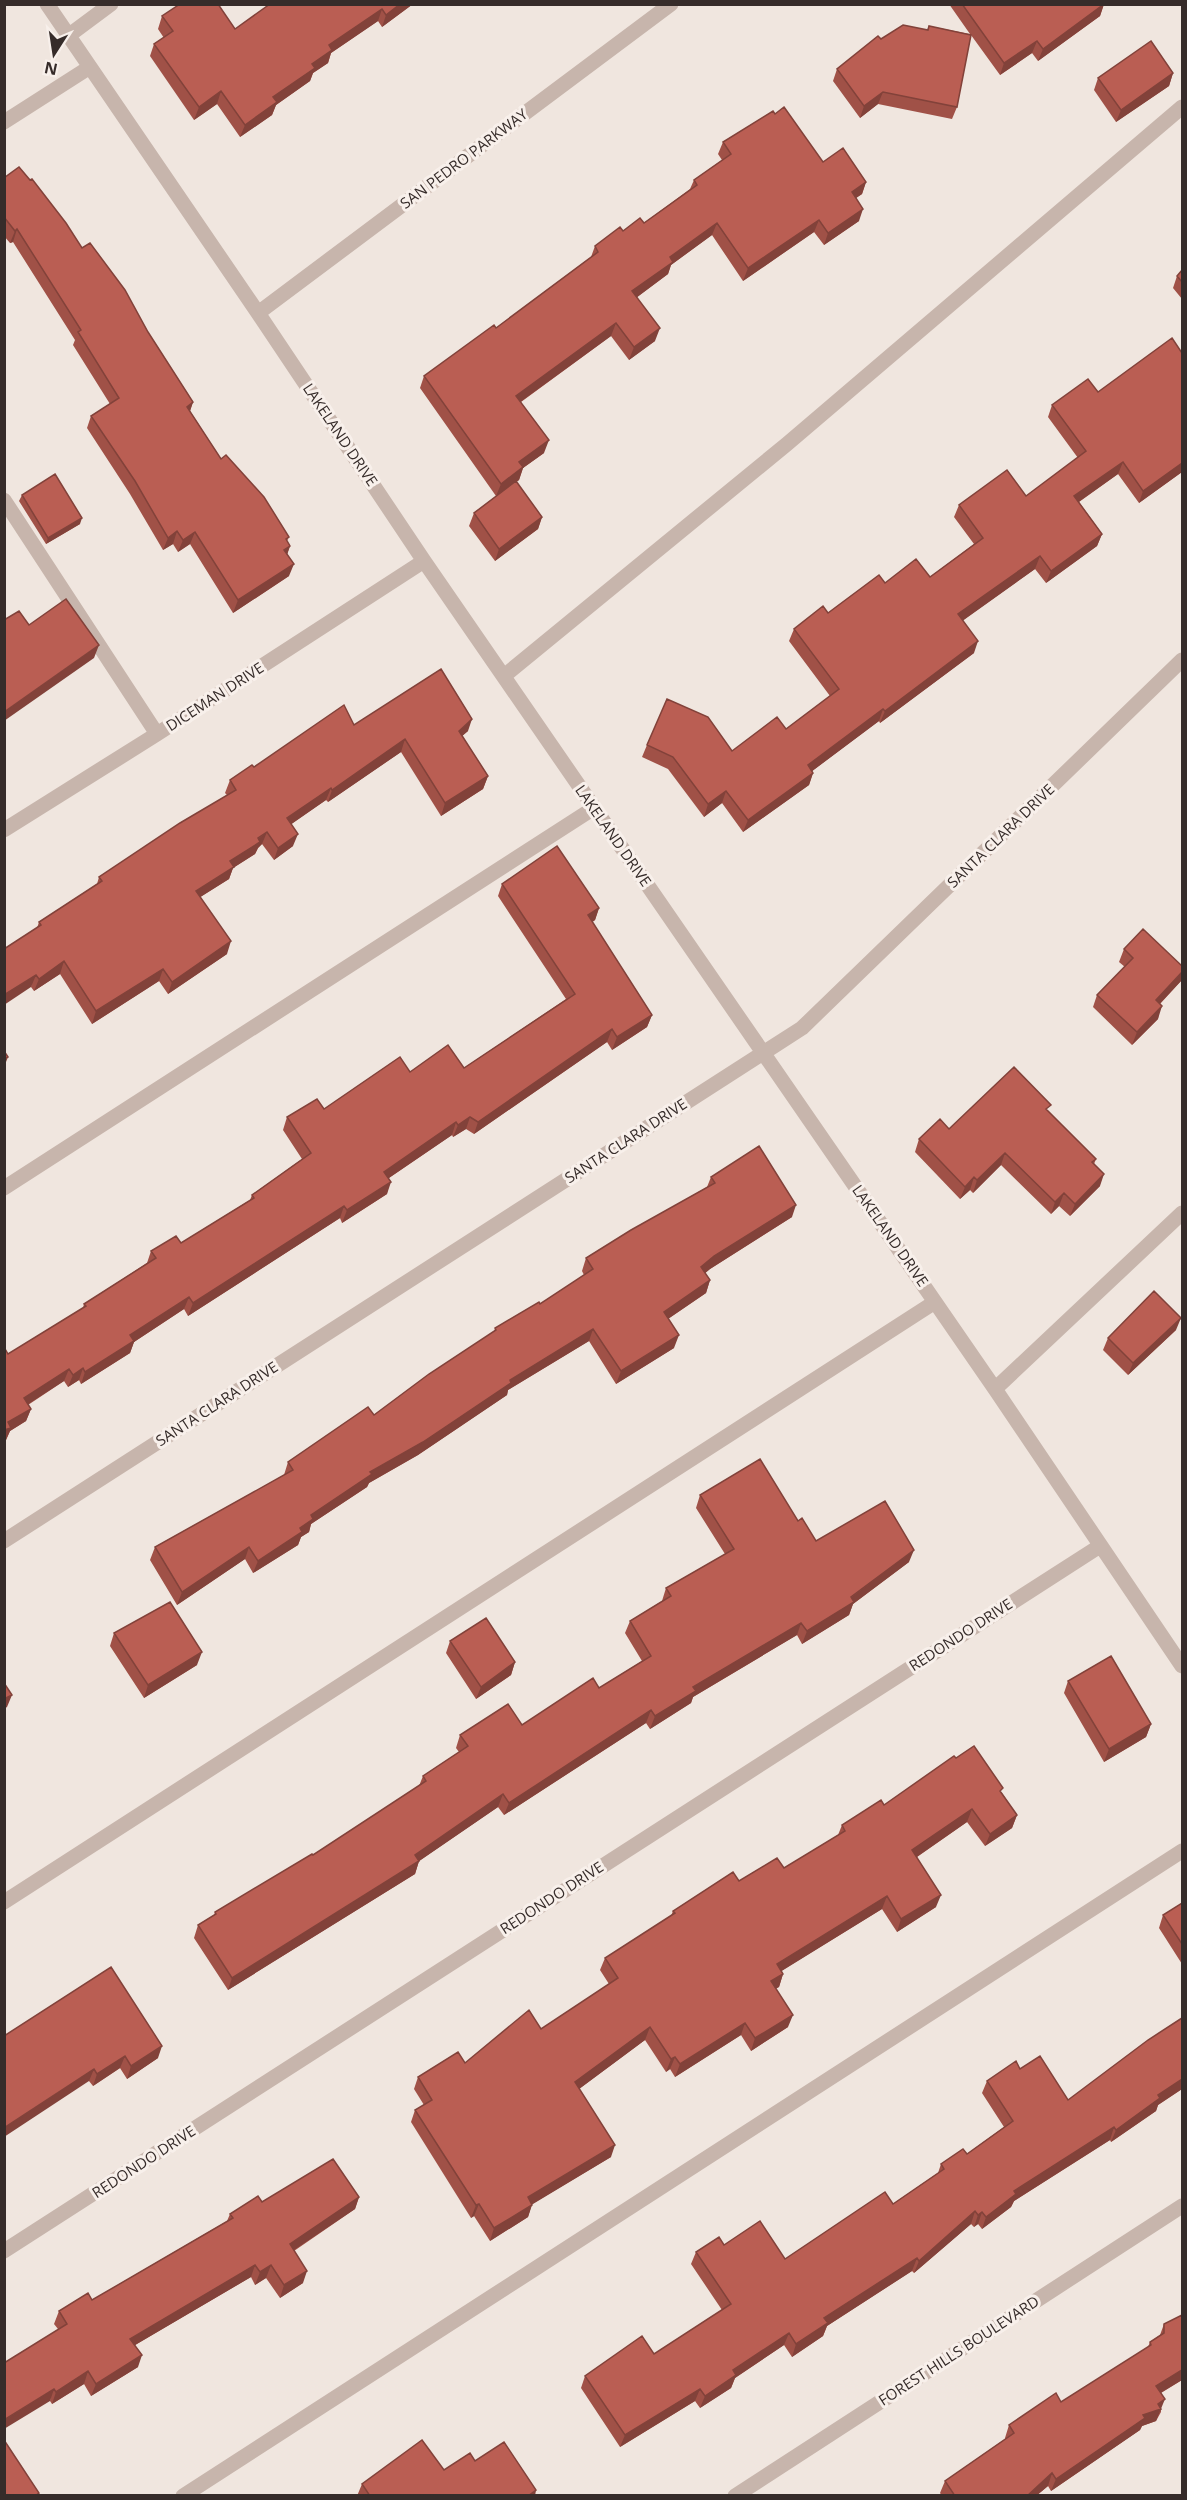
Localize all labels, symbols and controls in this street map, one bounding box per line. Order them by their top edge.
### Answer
north arrow [24,24,84,84]
text: N [42,57,60,81]
street label: SAN PEDRO PARKWAY [396,103,532,213]
street label: LAKELAND DRIVE [299,379,383,490]
street label: DICEMAN DRIVE [162,657,267,735]
street label: SANTA CLARA DRIVE [942,779,1058,892]
street label: LAKELAND DRIVE [571,781,656,890]
street label: SANTA CLARA DRIVE [561,1093,690,1187]
street label: LAKELAND DRIVE [848,1181,933,1290]
street label: SANTA CLARA DRIVE [152,1356,281,1450]
street label: REDONDO DRIVE [905,1593,1016,1675]
street label: REDONDO DRIVE [496,1856,607,1938]
street label: REDONDO DRIVE [88,2120,199,2202]
street label: FOREST HILLS BOULEVARD [874,2291,1043,2410]

